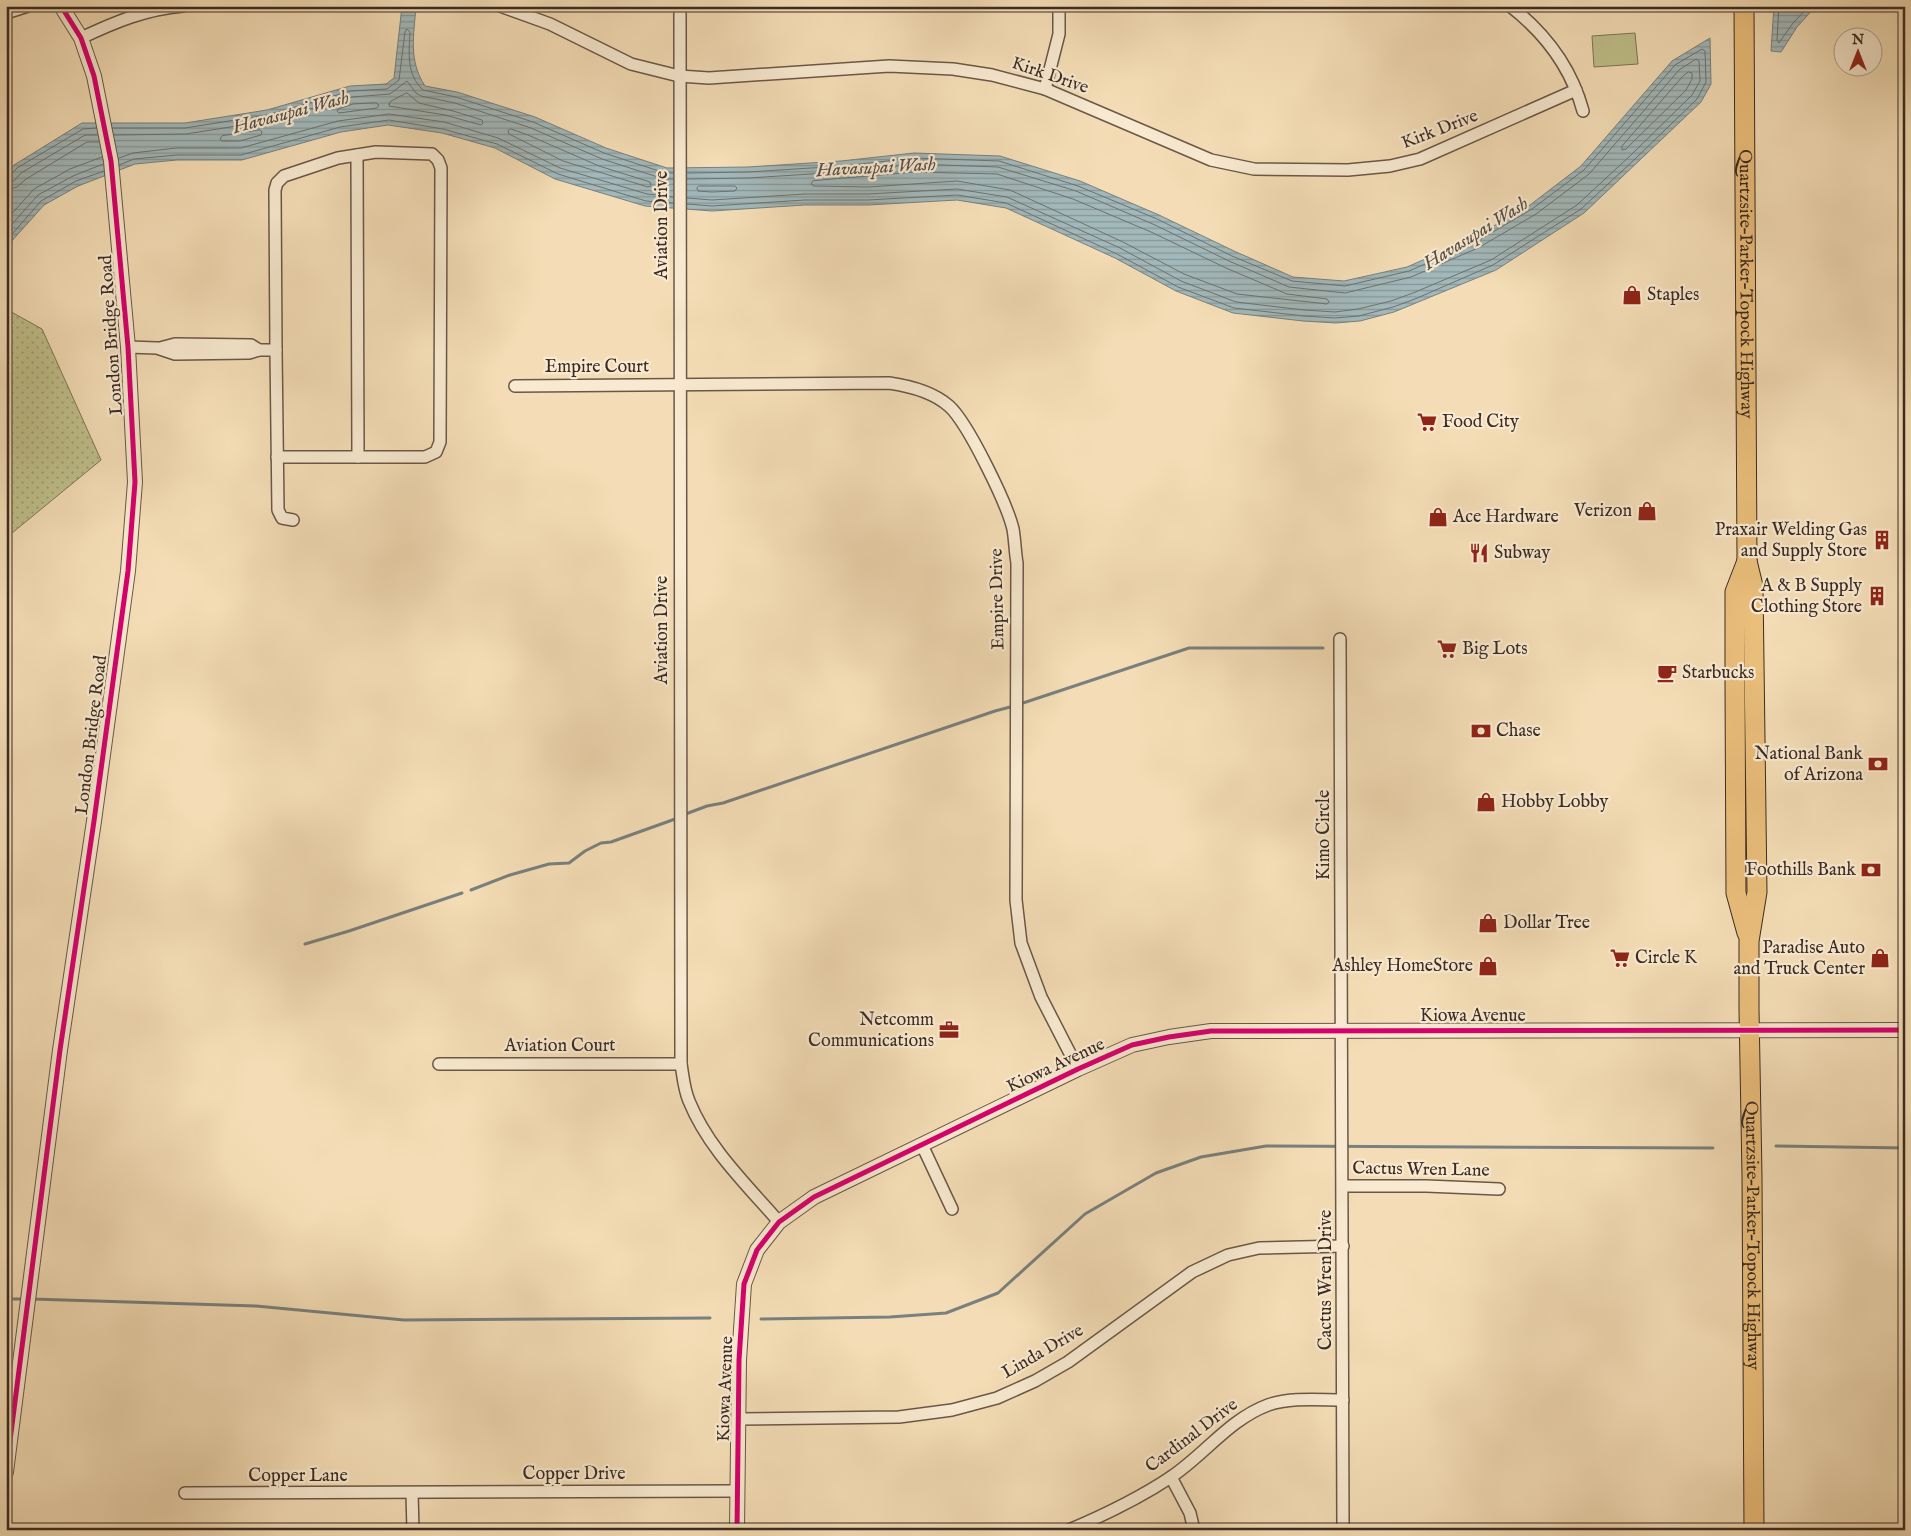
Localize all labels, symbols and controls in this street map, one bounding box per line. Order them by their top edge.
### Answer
north arrow [1834,28,1884,78]
text: N [1851,31,1864,49]
street label: Kirk Drive [1009,52,1091,100]
water label: Havasupai Wash [229,86,352,140]
street label: Kirk Drive [1399,105,1481,155]
street label: Quartzsite–Parker–Topock Highway [1733,149,1758,419]
water label: Havasupai Wash [815,153,936,183]
street label: Aviation Drive [651,171,674,280]
water label: Havasupai Wash [1418,192,1533,276]
street label: London Bridge Road [95,254,129,416]
shop icon: Staples [1621,284,1643,306]
place label: Staples [1647,284,1699,307]
street label: Empire Court [545,356,649,379]
supermarket icon: Food City [1416,411,1438,433]
place label: Food City [1442,411,1519,434]
place label: Verizon [1573,500,1632,523]
shop icon: Verizon [1636,500,1658,522]
shop icon: Ace Hardware [1427,506,1449,528]
place label: Ace Hardware [1452,506,1559,529]
place label: Praxair Welding Gas and Supply Store [1715,519,1867,563]
building icon: Praxair Welding Gas and Supply Store [1871,529,1893,551]
restaurant icon: Subway [1468,542,1490,564]
place label: Subway [1494,542,1550,565]
street label: Empire Drive [986,548,1010,650]
place label: A & B Supply Clothing Store [1751,575,1862,619]
street label: Aviation Drive [651,576,674,685]
building icon: A & B Supply Clothing Store [1866,585,1888,607]
supermarket icon: Big Lots [1436,638,1458,660]
place label: Big Lots [1462,638,1528,661]
street label: London Bridge Road [71,654,113,816]
cafe icon: Starbucks [1656,662,1678,684]
place label: Starbucks [1682,662,1754,685]
bank icon: Chase [1470,720,1492,742]
place label: Chase [1496,720,1541,743]
place label: National Bank of Arizona [1754,743,1863,787]
bank icon: National Bank of Arizona [1867,753,1889,775]
street label: Kimo Circle [1313,790,1336,880]
shop icon: Hobby Lobby [1475,791,1497,813]
place label: Hobby Lobby [1501,791,1608,814]
place label: Foothills Bank [1746,859,1856,882]
bank icon: Foothills Bank [1860,859,1882,881]
shop icon: Dollar Tree [1477,912,1499,934]
place label: Dollar Tree [1503,912,1590,935]
place label: Paradise Auto and Truck Center [1733,937,1865,981]
supermarket icon: Circle K [1609,947,1631,969]
place label: Circle K [1635,947,1698,970]
shop icon: Paradise Auto and Truck Center [1869,947,1891,969]
place label: Ashley HomeStore [1331,955,1473,978]
shop icon: Ashley HomeStore [1477,955,1499,977]
street label: Kiowa Avenue [1420,1005,1526,1028]
place label: Netcomm Communications [808,1009,934,1053]
office icon: Netcomm Communications [938,1019,960,1041]
street label: Kiowa Avenue [1003,1033,1109,1099]
street label: Aviation Court [503,1035,616,1058]
street label: Quartzsite–Parker–Topock Highway [1739,1101,1765,1370]
street label: Cactus Wren Lane [1352,1157,1490,1183]
street label: Cactus Wren Drive [1315,1210,1338,1350]
street label: Linda Drive [998,1319,1088,1385]
street label: Kiowa Avenue [713,1336,739,1442]
street label: Cardinal Drive [1141,1394,1243,1478]
street label: Copper Drive [523,1463,625,1486]
street label: Copper Lane [248,1465,348,1488]

